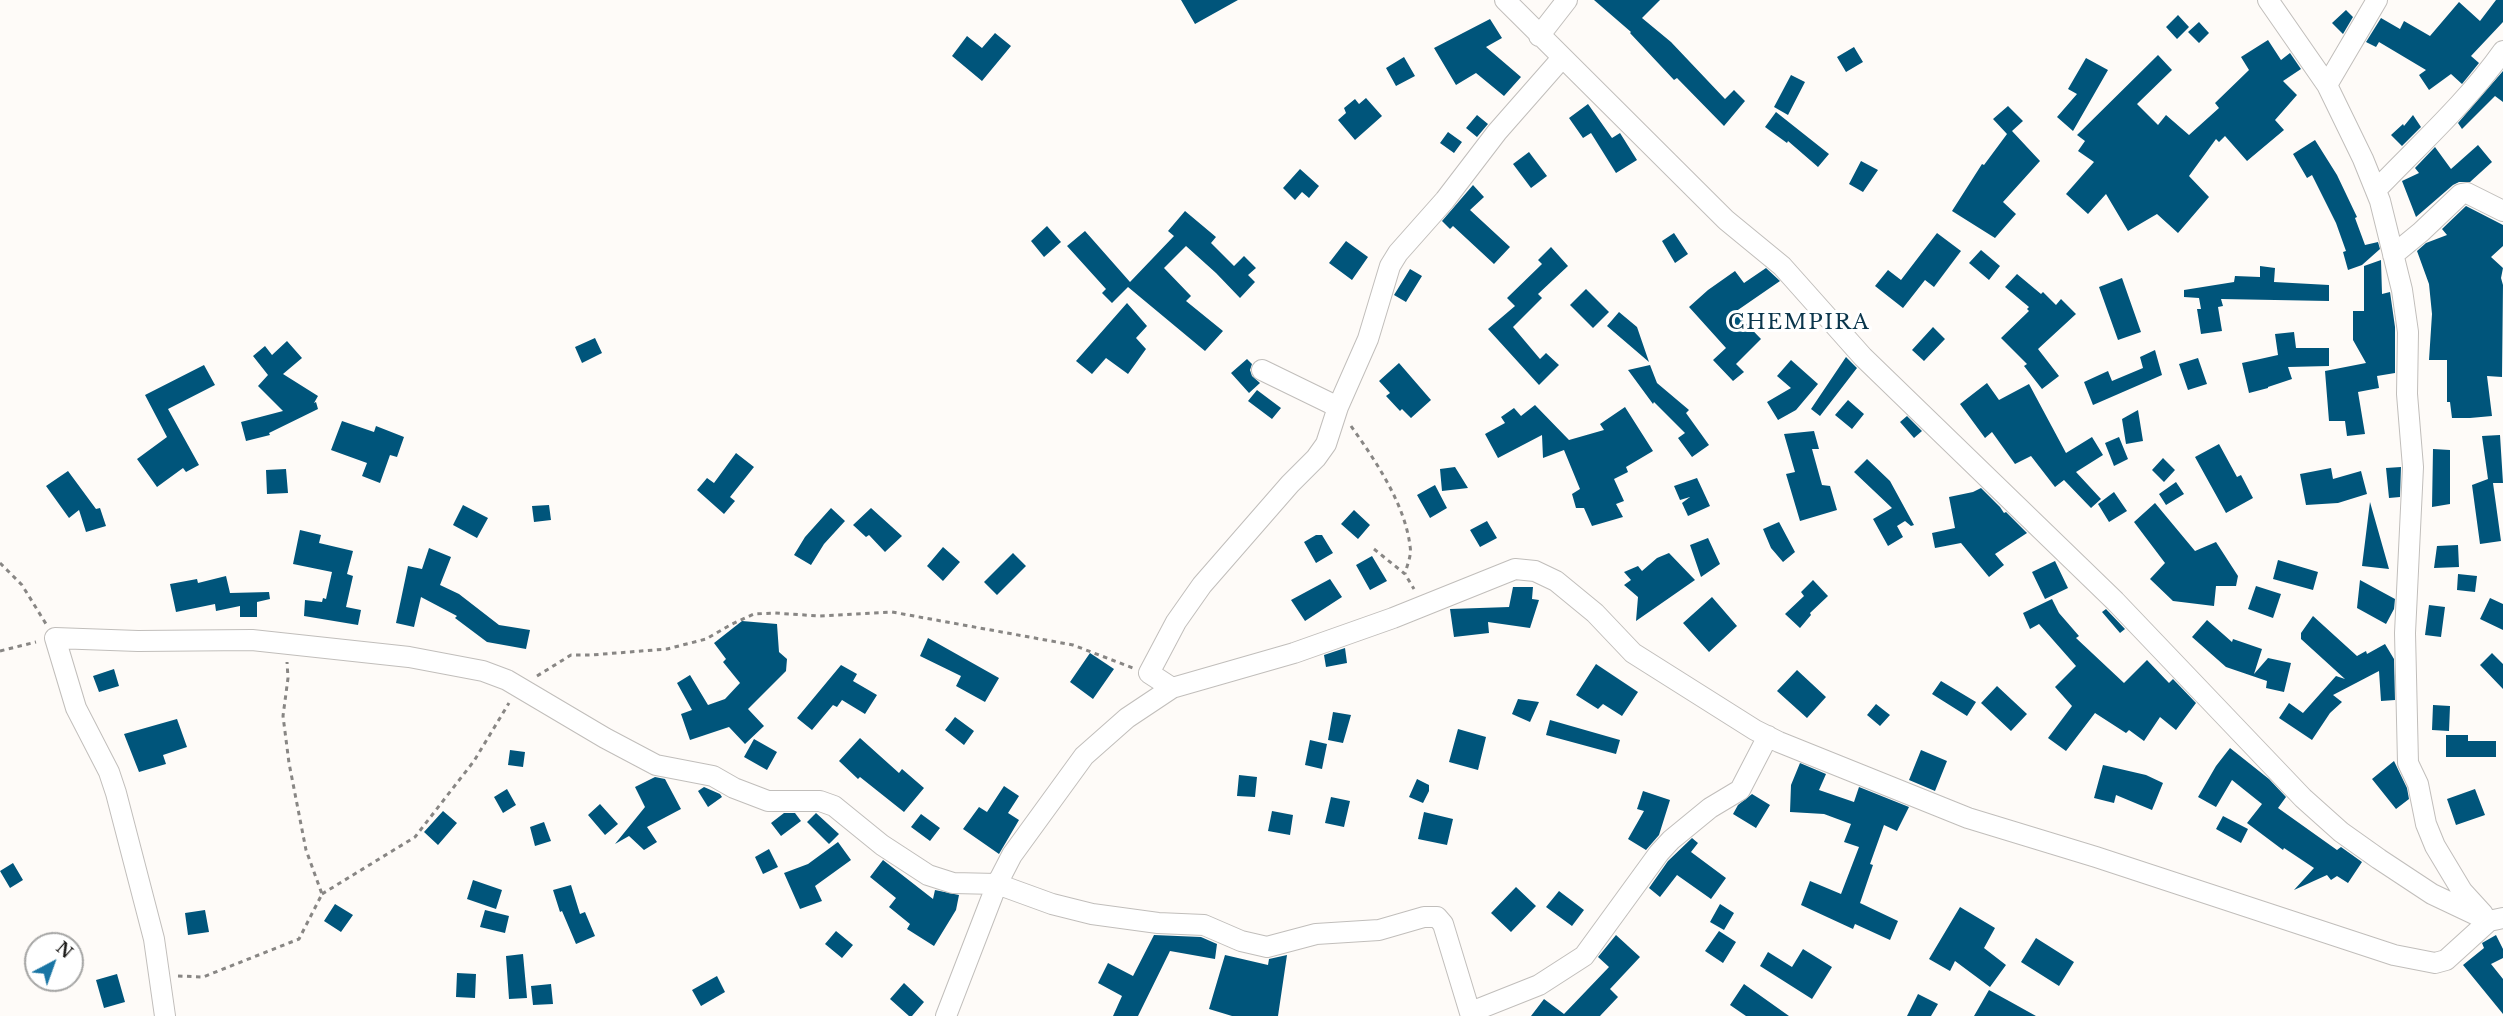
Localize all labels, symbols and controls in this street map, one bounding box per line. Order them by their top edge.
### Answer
district label: CHEMPIRA [1728,310,1870,336]
north arrow [24,932,84,992]
text: N [52,937,77,962]

